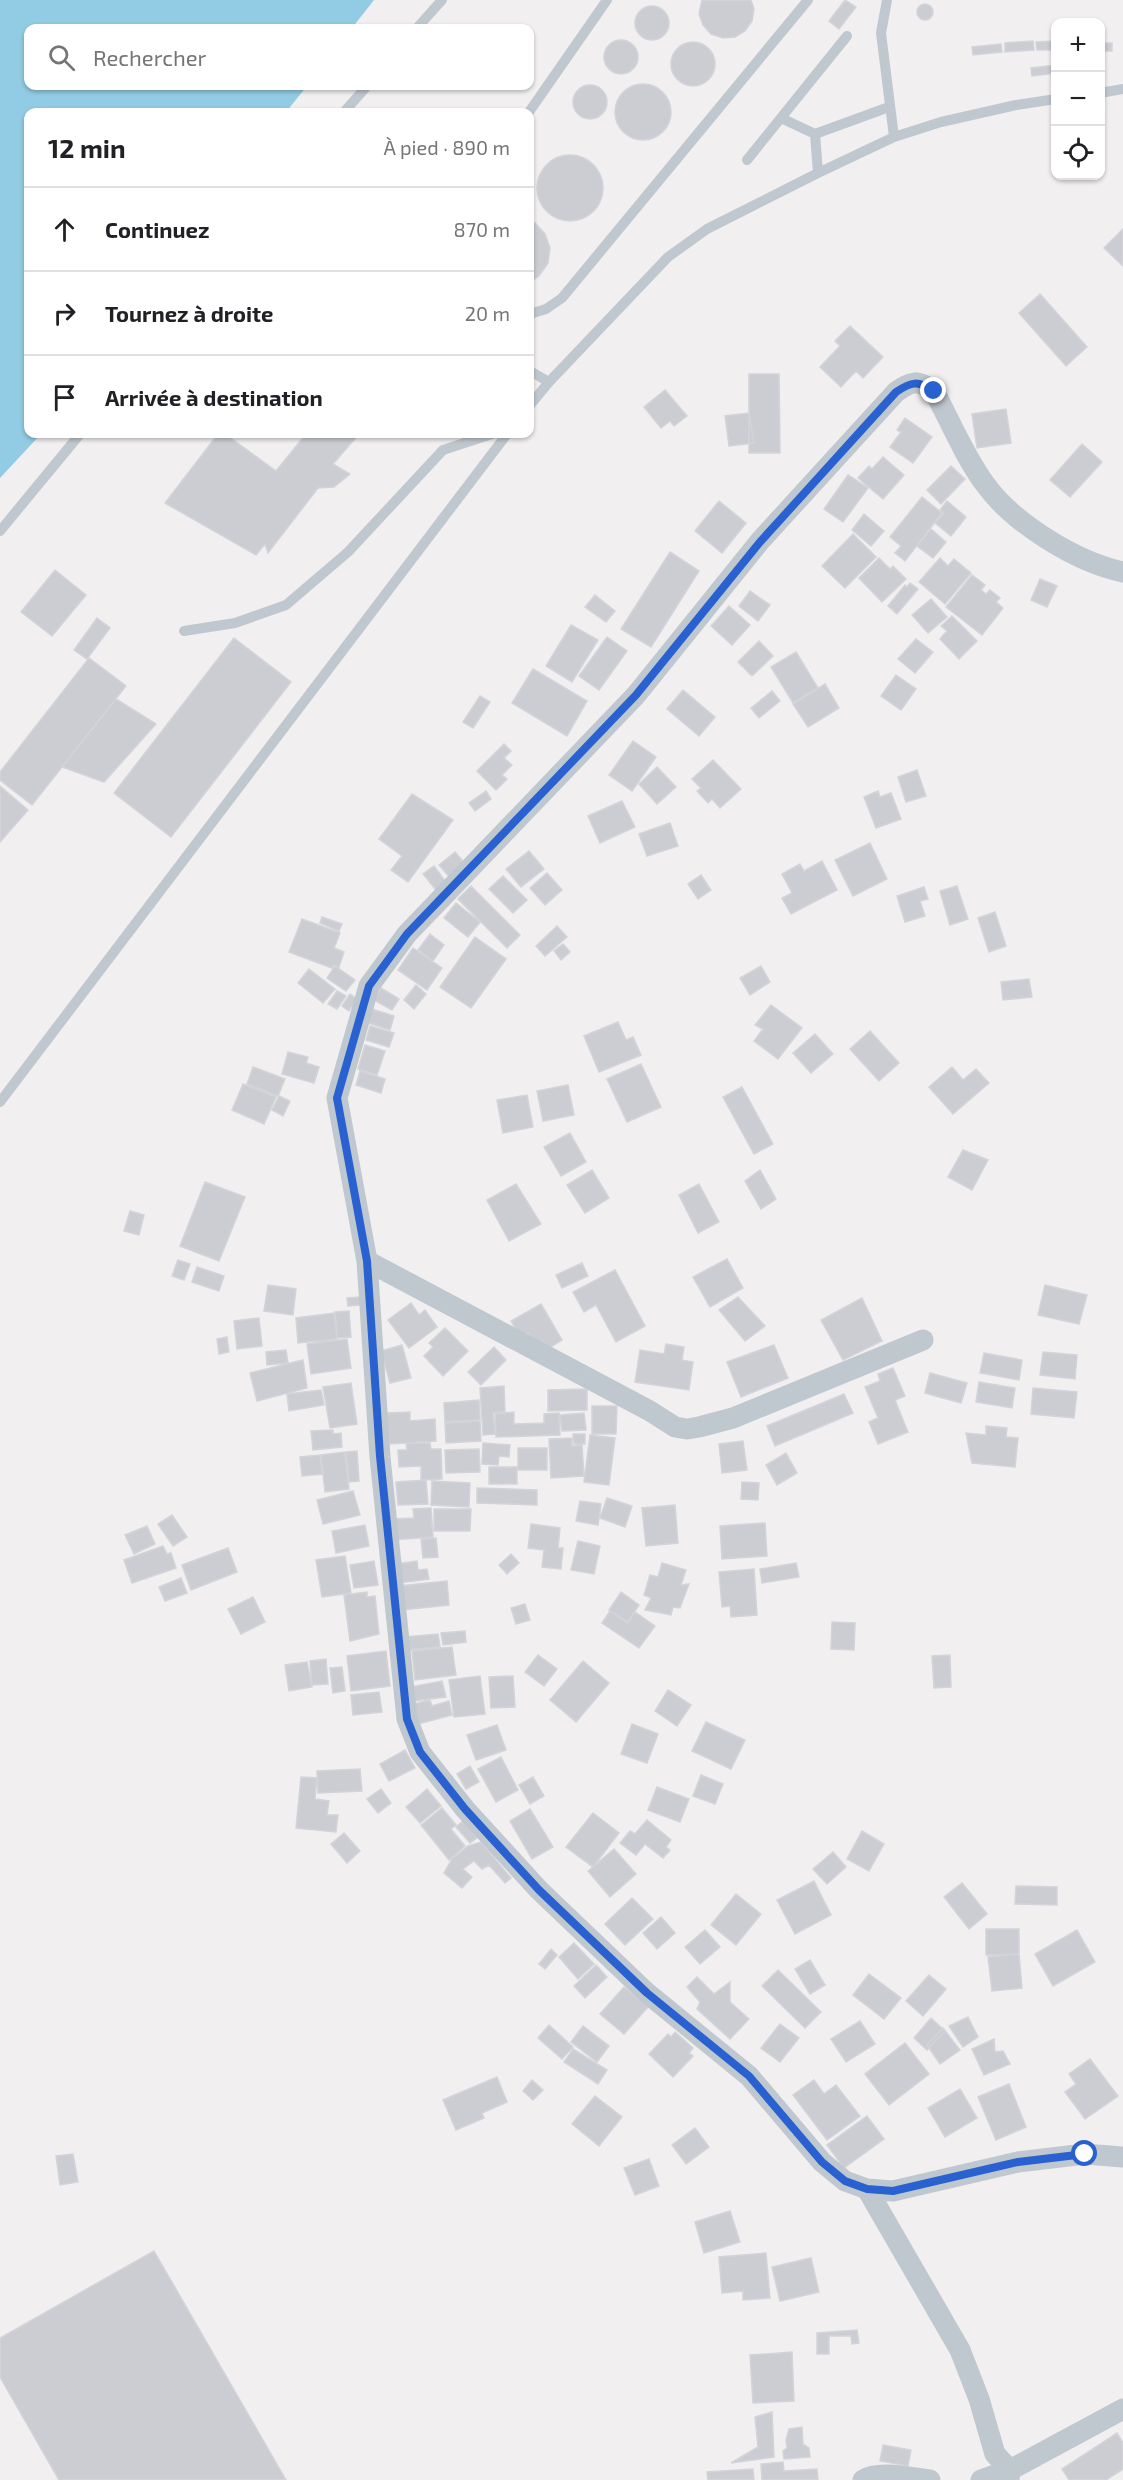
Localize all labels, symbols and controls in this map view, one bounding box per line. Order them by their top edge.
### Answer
map controls [1051,18,1105,180]
button: + [1051,18,1105,72]
search box [24,24,534,90]
icon: search [45,41,78,74]
text: Rechercher [93,44,206,70]
button: − [1051,72,1105,126]
button: locate [1051,126,1105,180]
text: 12 min [48,132,126,163]
text: À pied · 890 m [384,135,510,159]
icon: ahead [48,213,81,246]
text: Continuez [105,216,209,242]
text: 870 m [454,217,510,241]
icon: right [48,297,81,330]
text: Tournez à droite [105,300,274,326]
text: 20 m [465,301,510,325]
route end [920,377,946,403]
icon: arrive [48,381,81,414]
text: Arrivée à destination [105,384,323,410]
route start [1071,2140,1097,2166]

